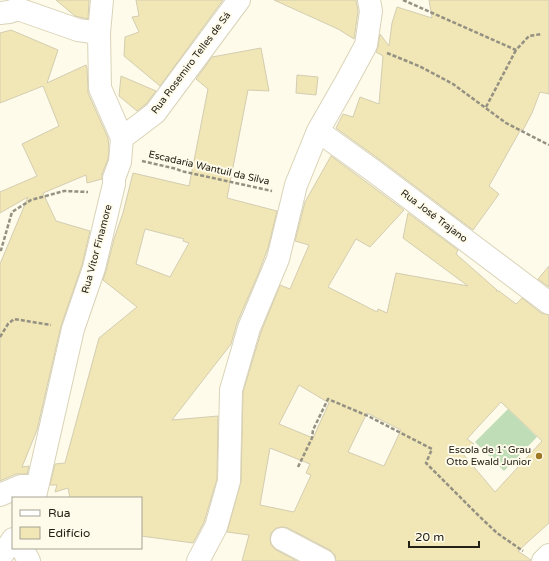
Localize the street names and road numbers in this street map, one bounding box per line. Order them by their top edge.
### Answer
street label: Rua Rosemiro Telles de Sá [149,10,233,116]
street label: Escadaria Wantuil da Silva [147,148,271,188]
street label: Rua José Trajano [398,187,470,245]
street label: Rua Vitor Finamore [79,203,115,295]

